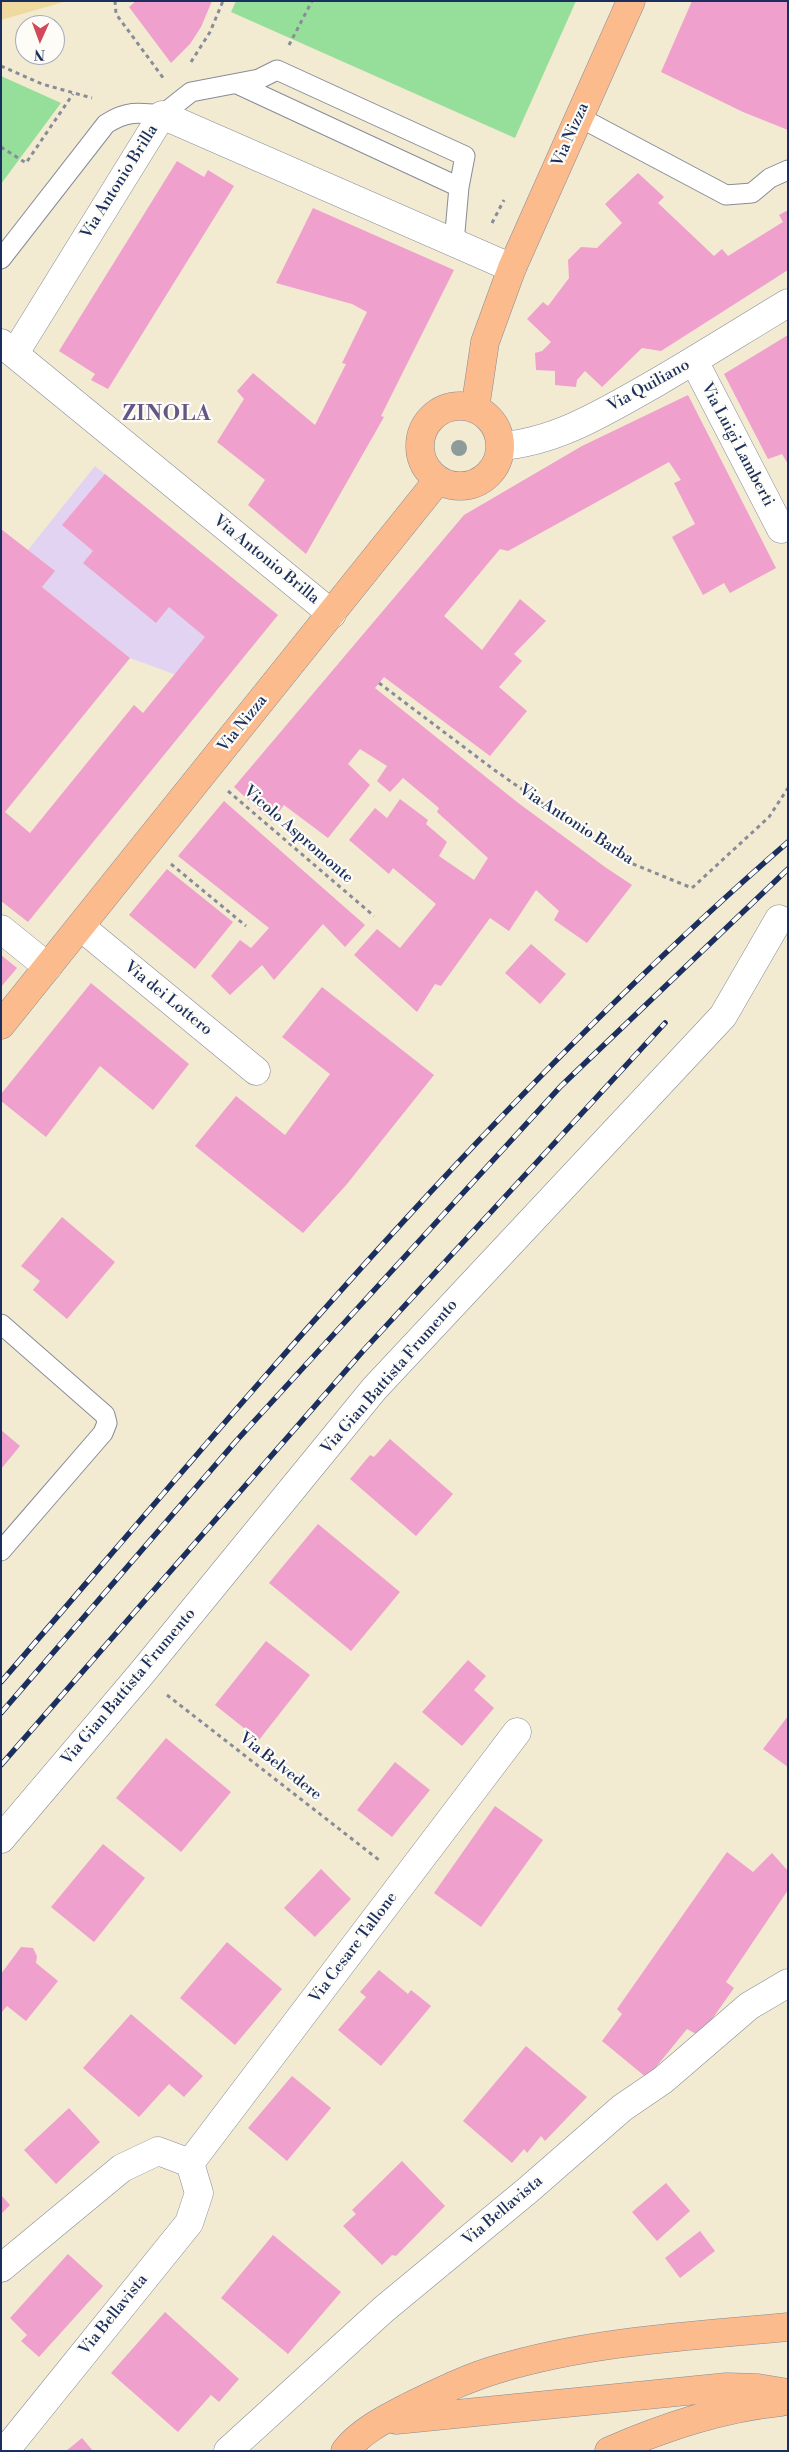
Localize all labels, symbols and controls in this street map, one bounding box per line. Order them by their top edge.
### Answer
north arrow [15,15,65,65]
text: N [34,45,45,63]
street label: Via Nizza [548,100,594,170]
street label: Via Antonio Brilla [77,122,163,242]
street label: Via Quiliano [605,356,693,416]
street label: Via Luigi Lamberti [696,380,778,510]
district label: ZINOLA [122,402,212,428]
street label: Via Antonio Brilla [209,511,323,609]
street label: Via Nizza [214,692,272,756]
street label: Via Antonio Barba [515,781,637,869]
street label: Vicolo Aspromonte [239,782,357,888]
street label: Via dei Lottero [120,958,216,1040]
street label: Via Gian Battista Frumento [318,1296,462,1458]
street label: Via Gian Battista Frumento [58,1605,200,1769]
street label: Via Belvedere [235,1729,325,1805]
street label: Via Cesare Tallone [306,1889,402,2007]
street label: Via Bellavista [459,2172,547,2250]
street label: Via Bellavista [76,2271,152,2359]

